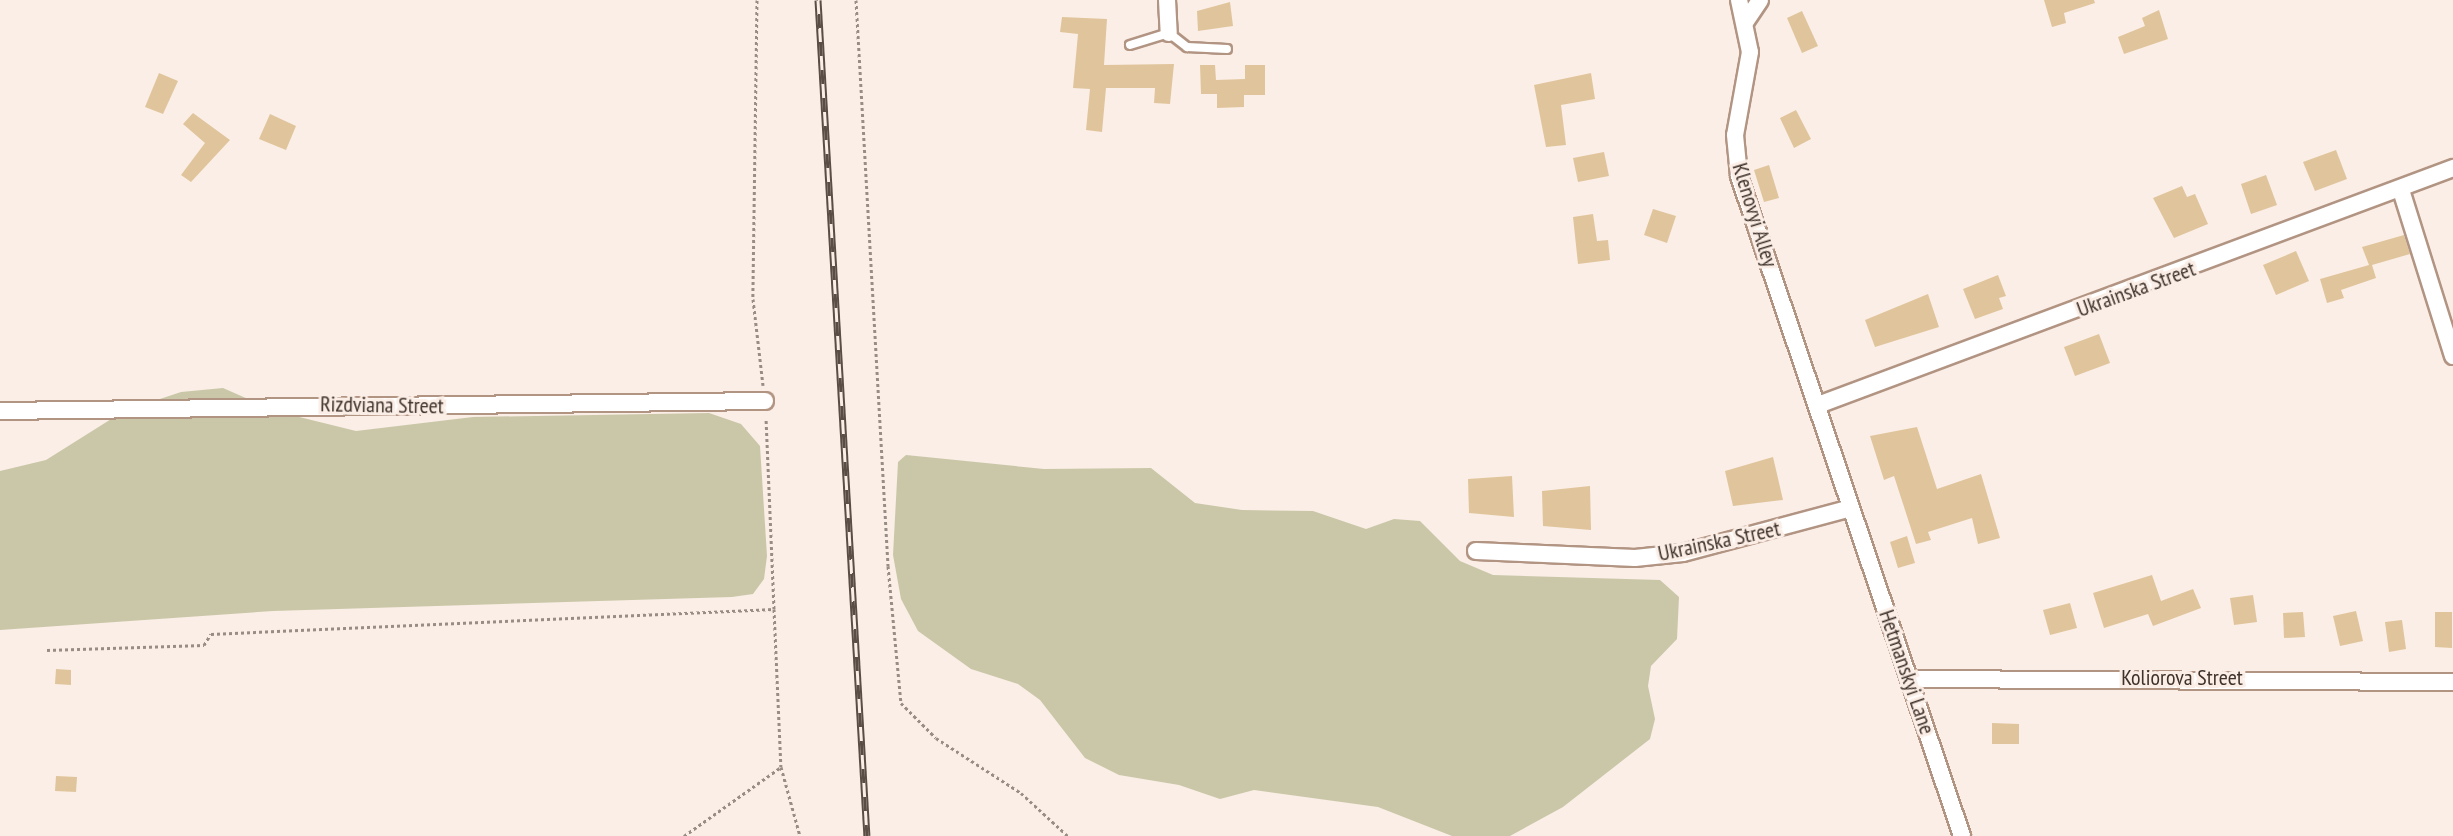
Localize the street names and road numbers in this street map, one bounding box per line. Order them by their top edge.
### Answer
street label: Klenovyi Alley [1727,159,1783,271]
street label: Ukrainska Street [2073,255,2199,323]
street label: Rizdviana Street [320,391,444,419]
street label: Ukrainska Street [1655,515,1783,567]
street label: Hetmanskyi Lane [1873,606,1941,738]
street label: Koliorova Street [2121,665,2243,691]

